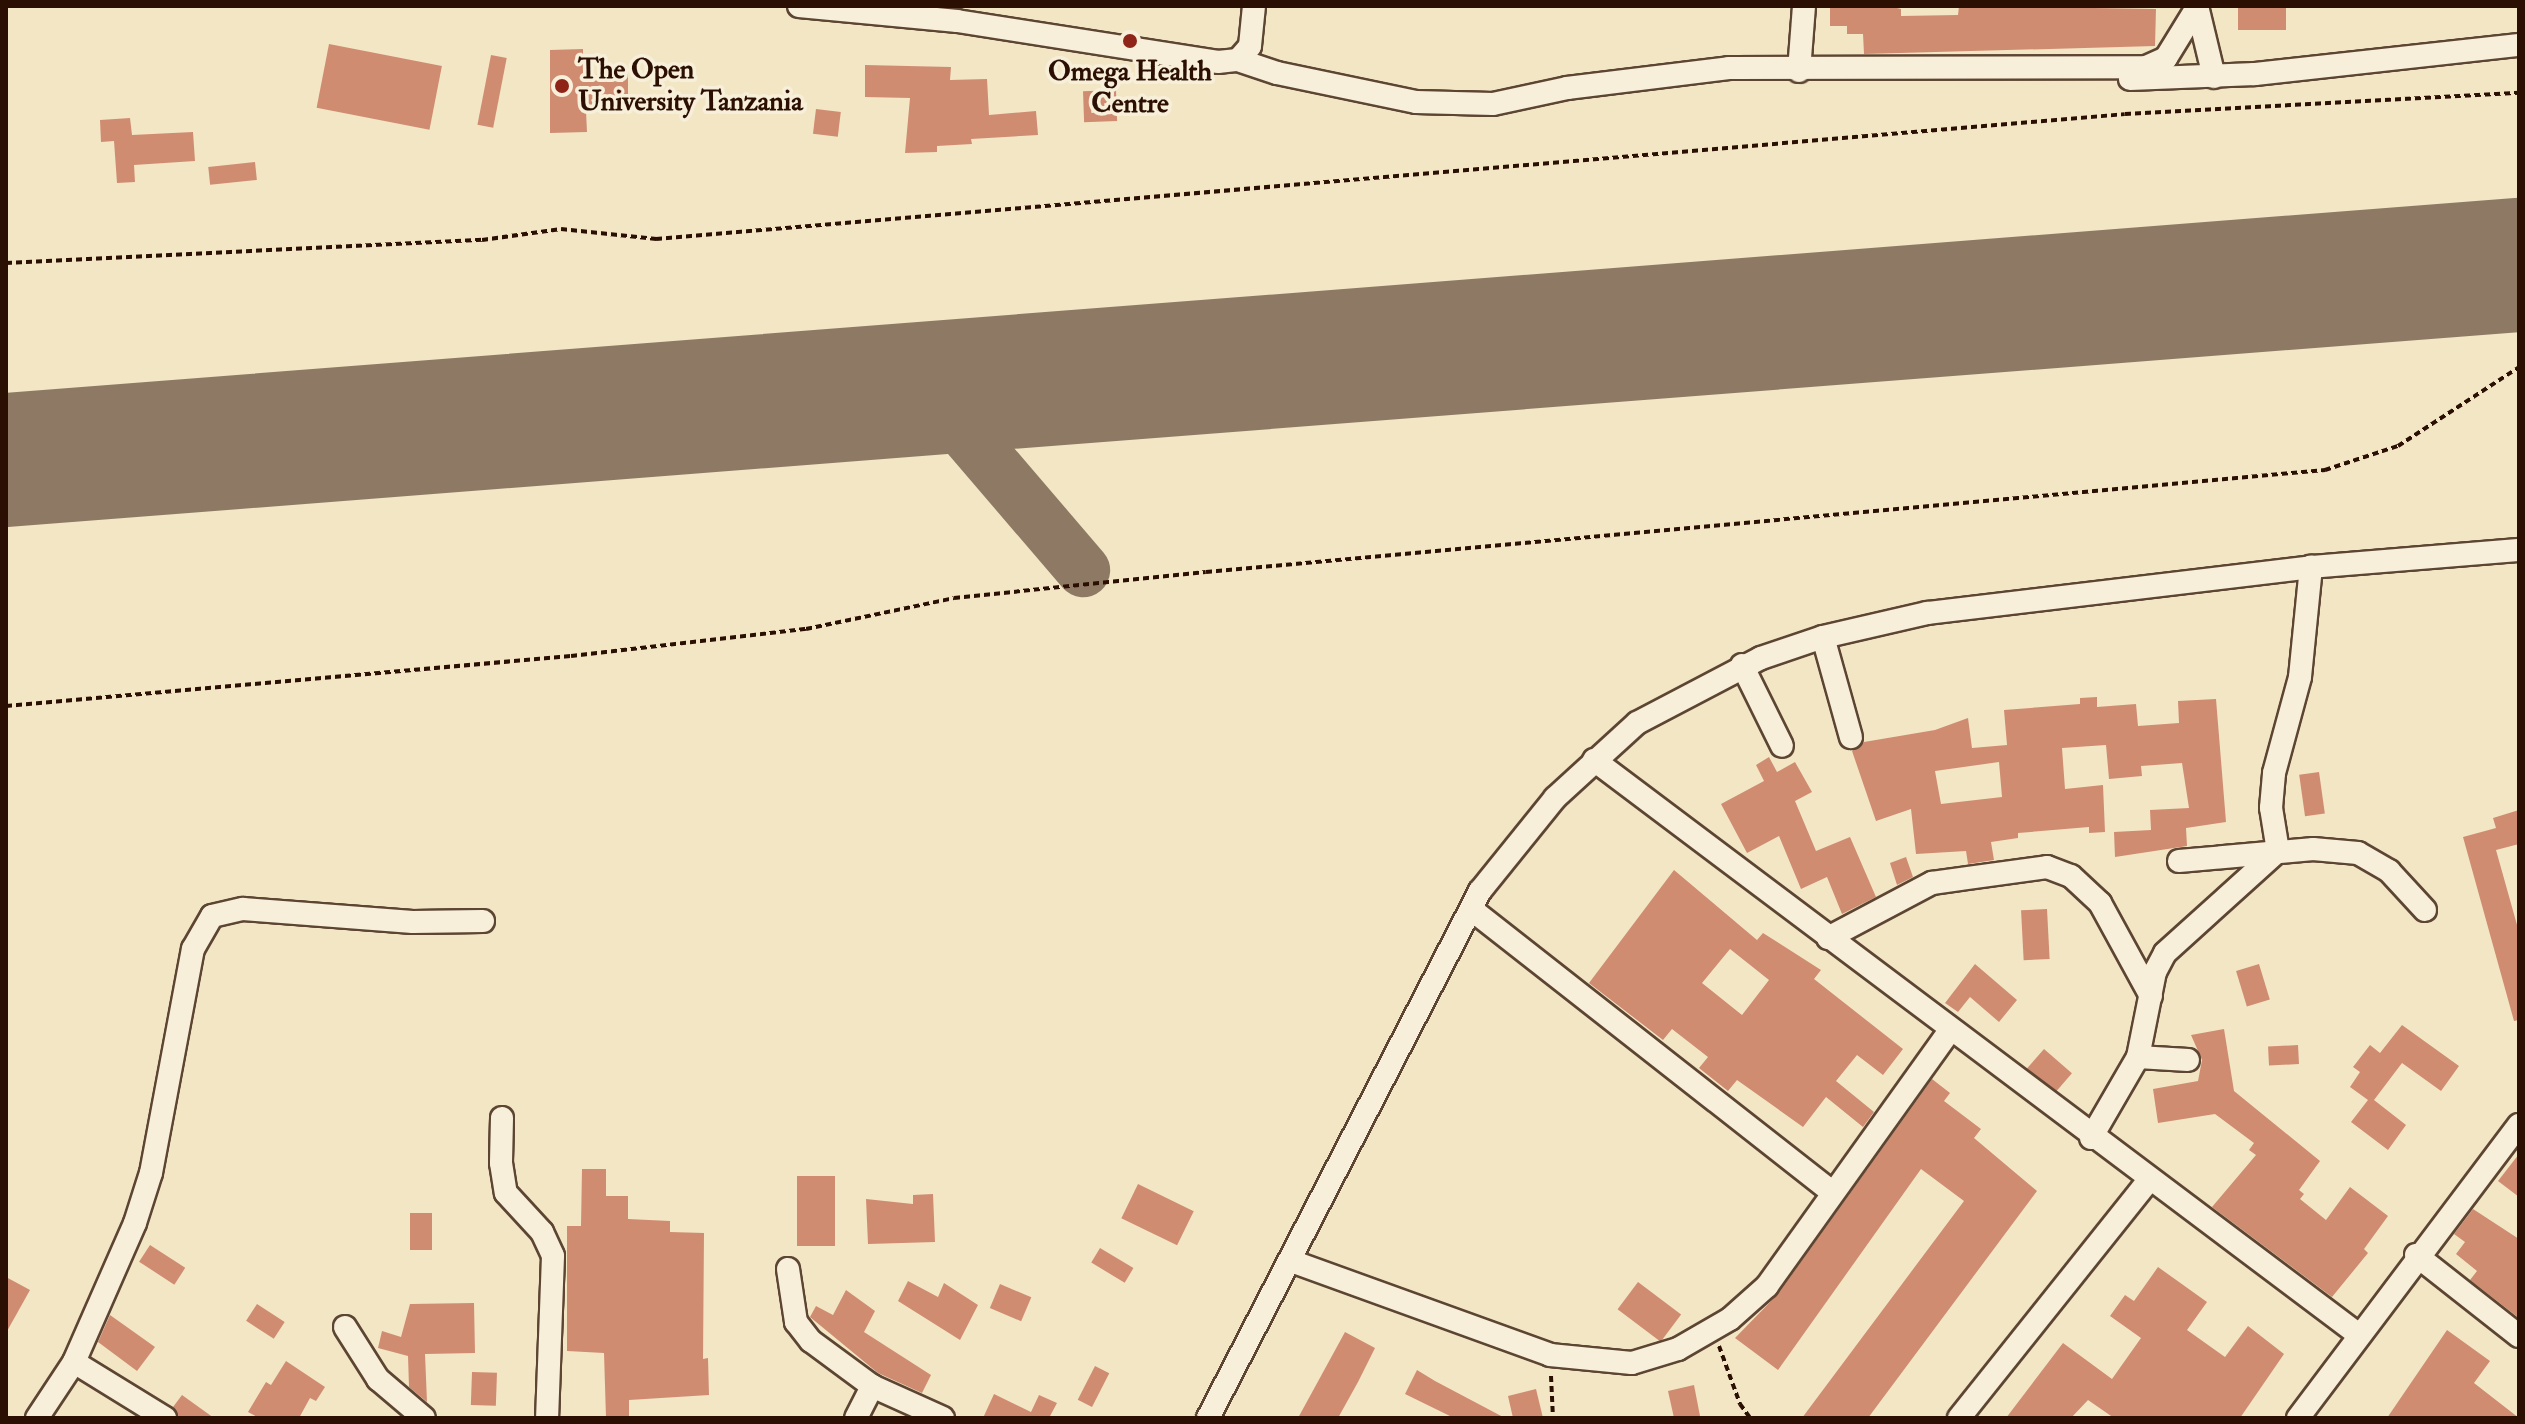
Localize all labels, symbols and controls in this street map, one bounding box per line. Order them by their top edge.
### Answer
marker: Omega Health Centre [1119,30,1141,52]
place label: The Open University Tanzania [578,53,803,119]
place label: Omega Health Centre [1048,55,1212,121]
marker: The Open University Tanzania [553,77,571,95]

